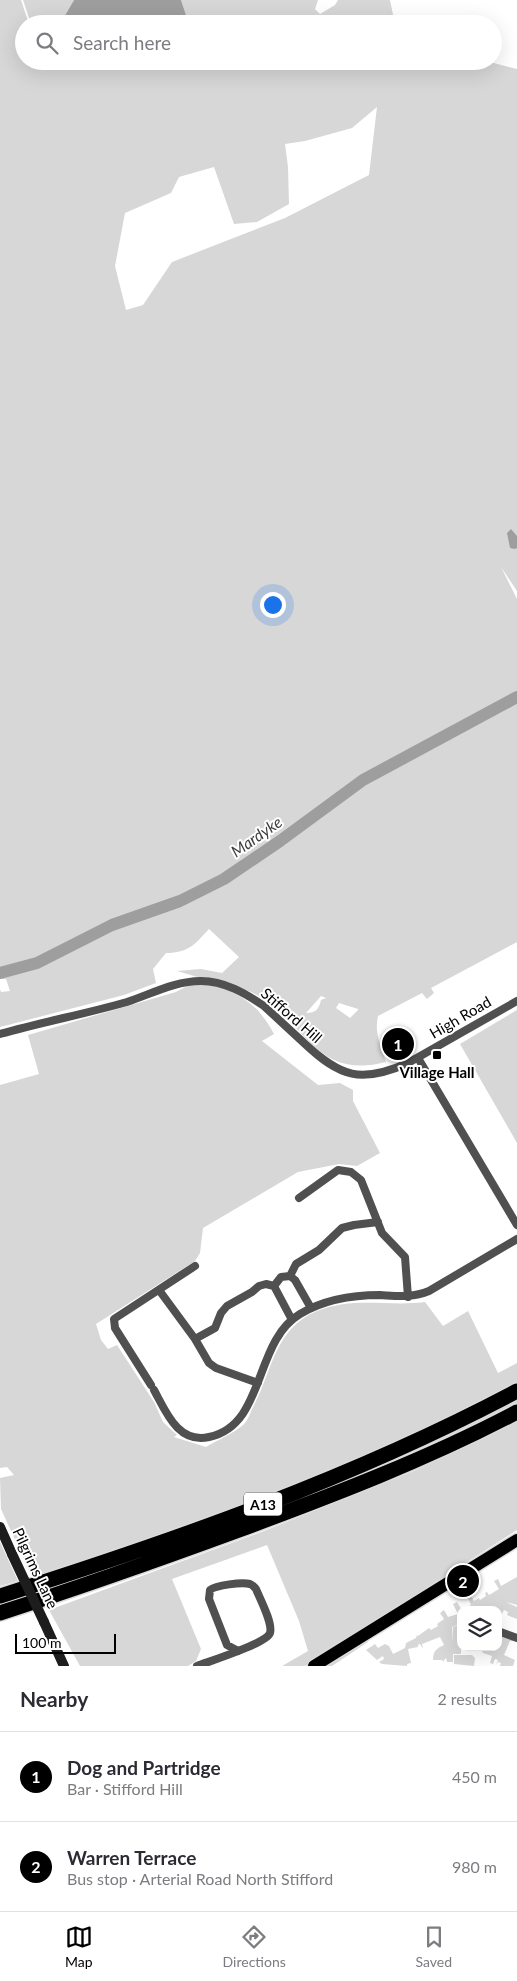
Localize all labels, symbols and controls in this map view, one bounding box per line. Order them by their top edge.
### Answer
search box [15,15,502,70]
icon: search [33,29,61,57]
text: Search here [73,31,171,54]
your location [260,592,286,618]
water label: Mardyke [227,811,285,860]
street label: Stifford Hill [258,984,326,1046]
street label: High Road [426,992,494,1042]
pin: 1 [382,1025,414,1063]
marker: Village Hall [431,1049,443,1061]
place label: Village Hall [398,1063,475,1081]
road number: A13 [244,1492,282,1516]
street label: Pilgrims Lane [9,1525,63,1611]
pin: 2 [447,1562,479,1600]
map controls [457,1606,502,1651]
button: layers [457,1606,502,1651]
scale bar [15,1631,116,1654]
text: 100 m [22,1634,61,1651]
text: Nearby [20,1686,88,1711]
text: 2 results [437,1689,497,1708]
text: Dog and Partridge [67,1756,221,1779]
text: 1 [31,1767,41,1786]
text: 450 m [452,1767,497,1786]
text: Bar · Stifford Hill [67,1779,183,1798]
text: Warren Terrace [67,1846,196,1869]
text: 2 [31,1857,41,1876]
text: 980 m [452,1857,497,1876]
text: Bus stop · Arterial Road North Stifford [67,1869,333,1888]
tab: Map [65,1923,93,1970]
tab: Directions [223,1923,286,1970]
tab: Saved [416,1923,452,1970]

